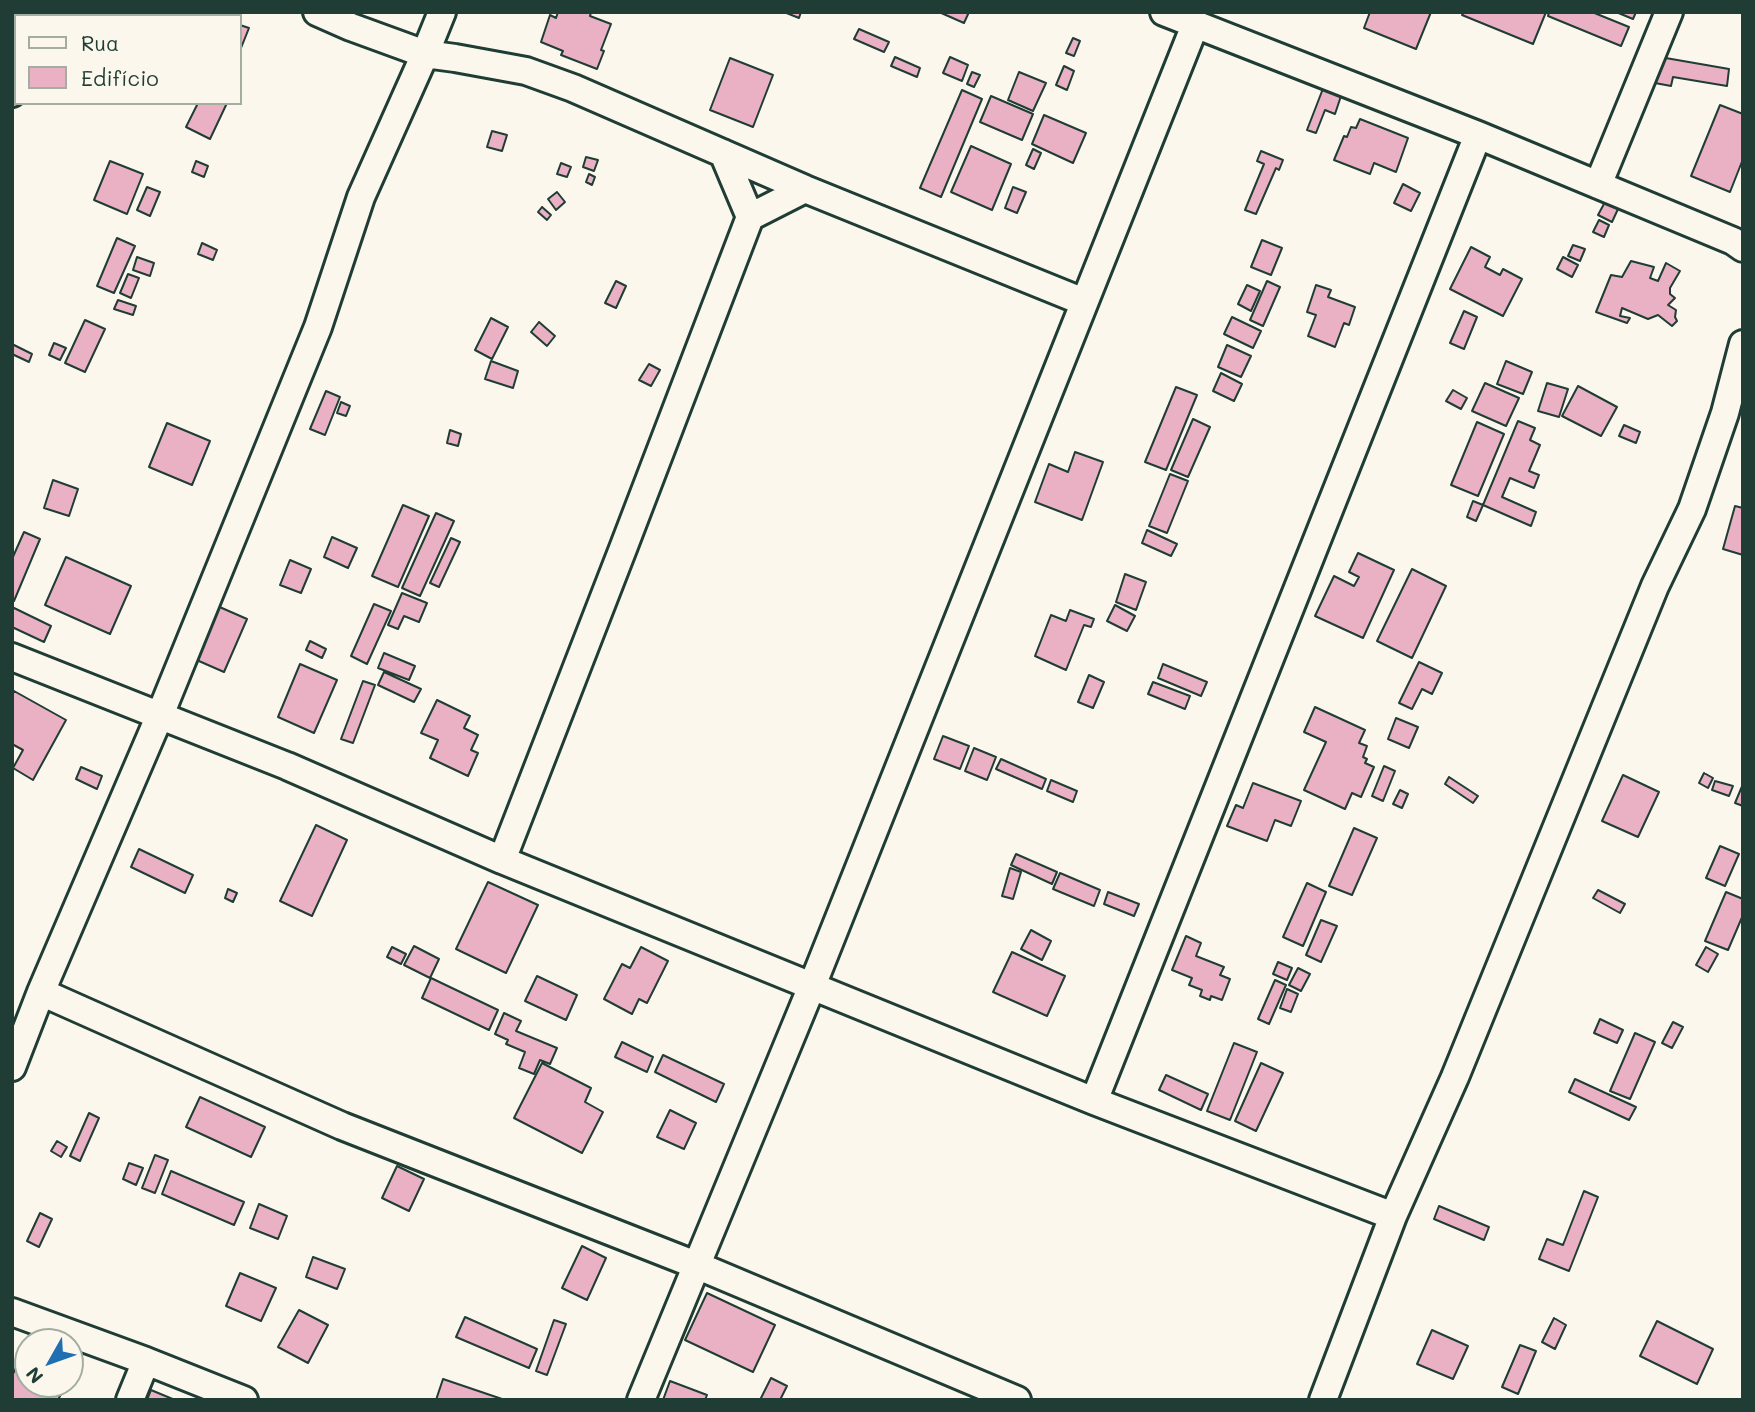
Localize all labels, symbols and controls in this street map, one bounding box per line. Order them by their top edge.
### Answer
legend [14,14,242,105]
text: Rua [81,29,119,56]
text: Edifício [81,64,159,91]
north arrow [14,1328,84,1398]
text: N [20,1362,48,1389]

